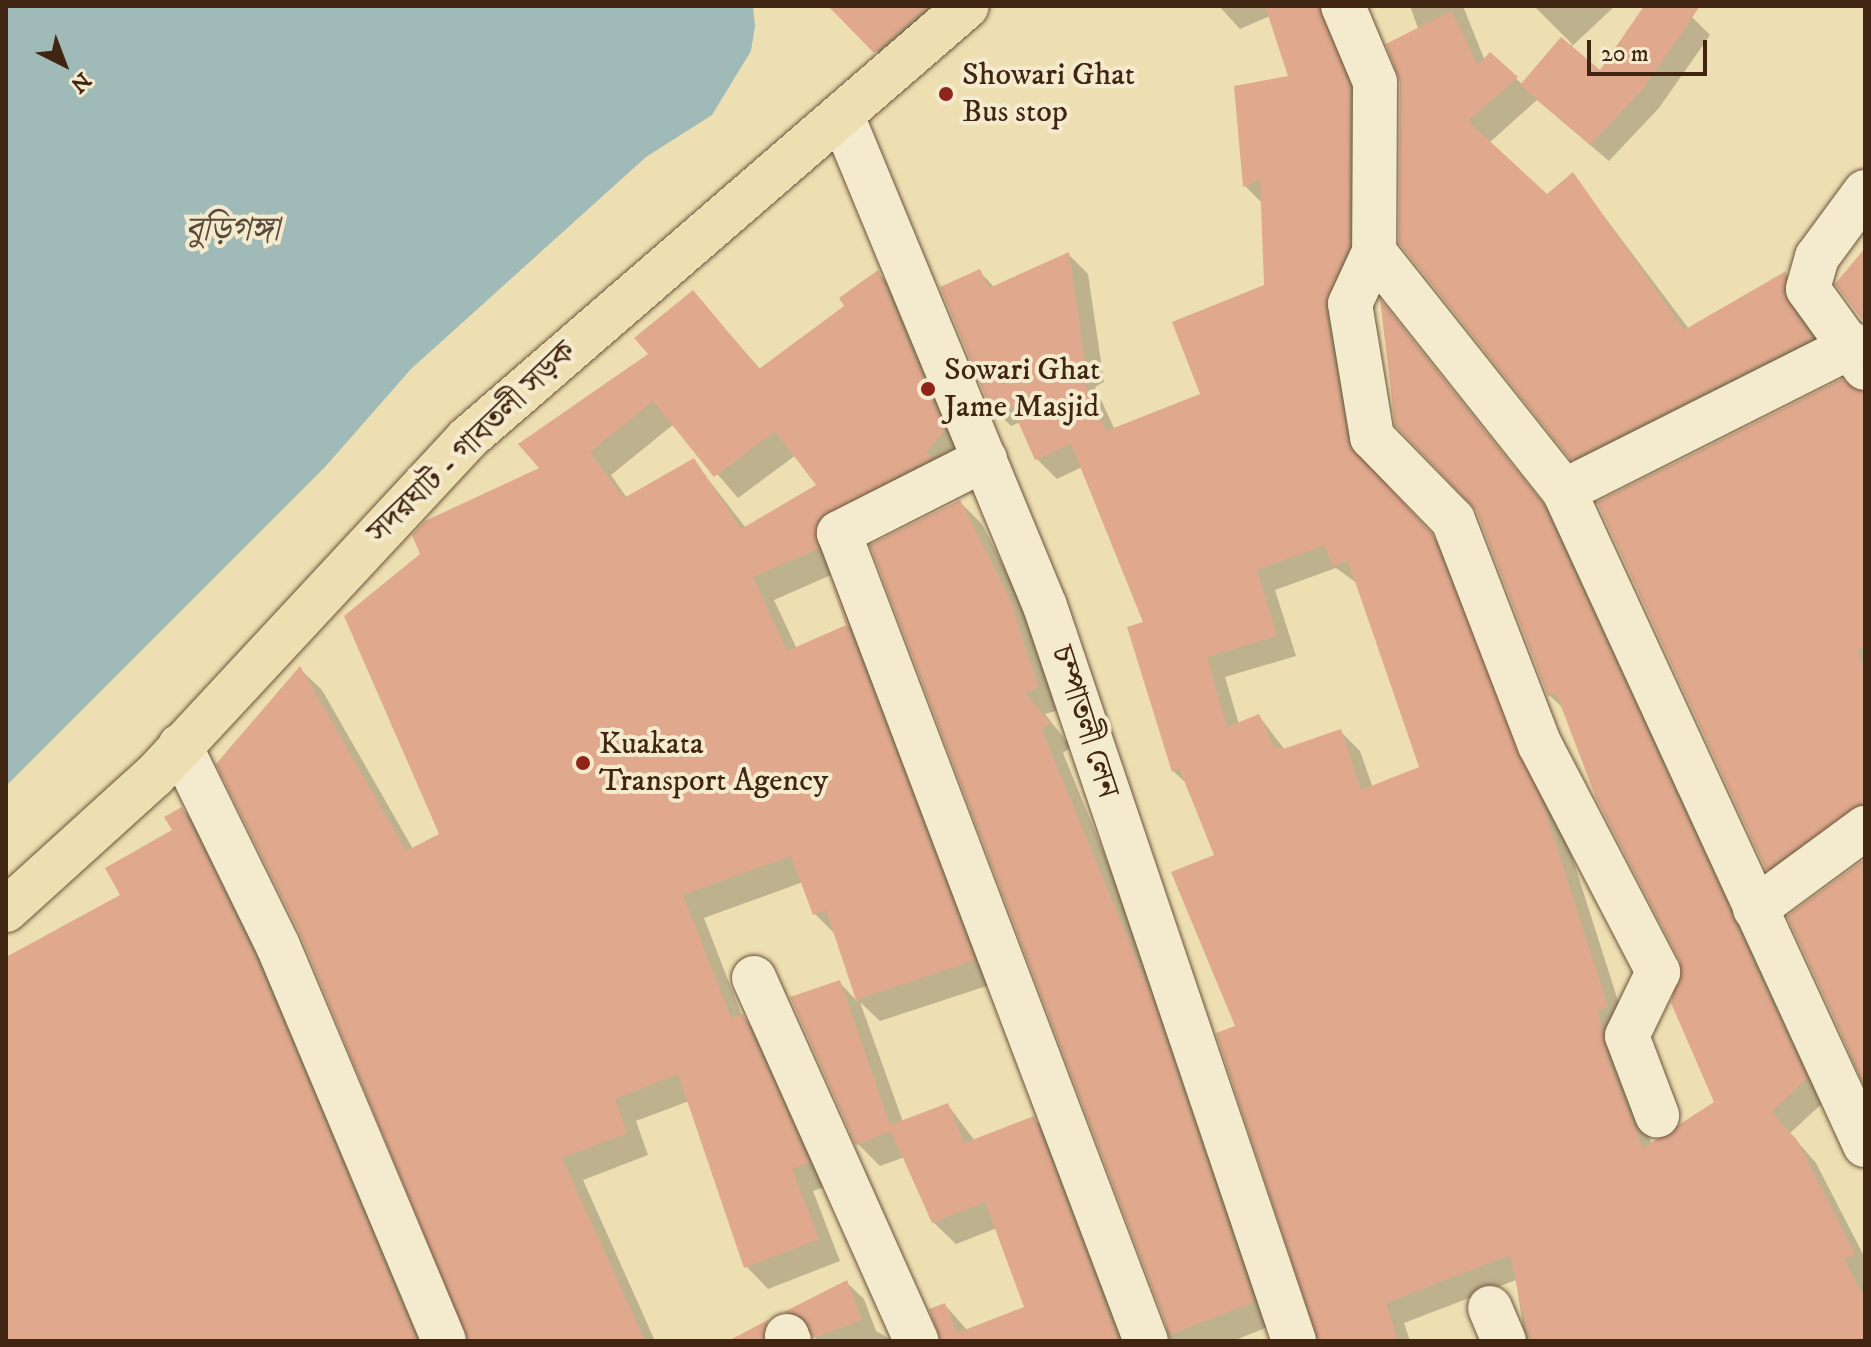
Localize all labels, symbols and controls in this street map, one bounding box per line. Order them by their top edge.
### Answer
north arrow [24,24,104,104]
scale bar [1591,24,1711,74]
text: 20 m [1601,39,1649,69]
place label: Showari Ghat Bus stop [962,57,1135,132]
text: N [65,66,96,98]
marker: Showari Ghat Bus stop [937,85,955,103]
water label: বুড়িগঙ্গা [185,211,279,251]
street label: সদরঘাট - গাবতলী সড়ক [360,334,584,552]
place label: Sowari Ghat Jame Masjid [944,352,1100,427]
marker: Sowari Ghat Jame Masjid [919,380,937,398]
street label: চম্পাতলী লেন [1041,641,1127,803]
place label: Kuakata Transport Agency [599,726,828,801]
marker: Kuakata Transport Agency [574,754,592,772]

